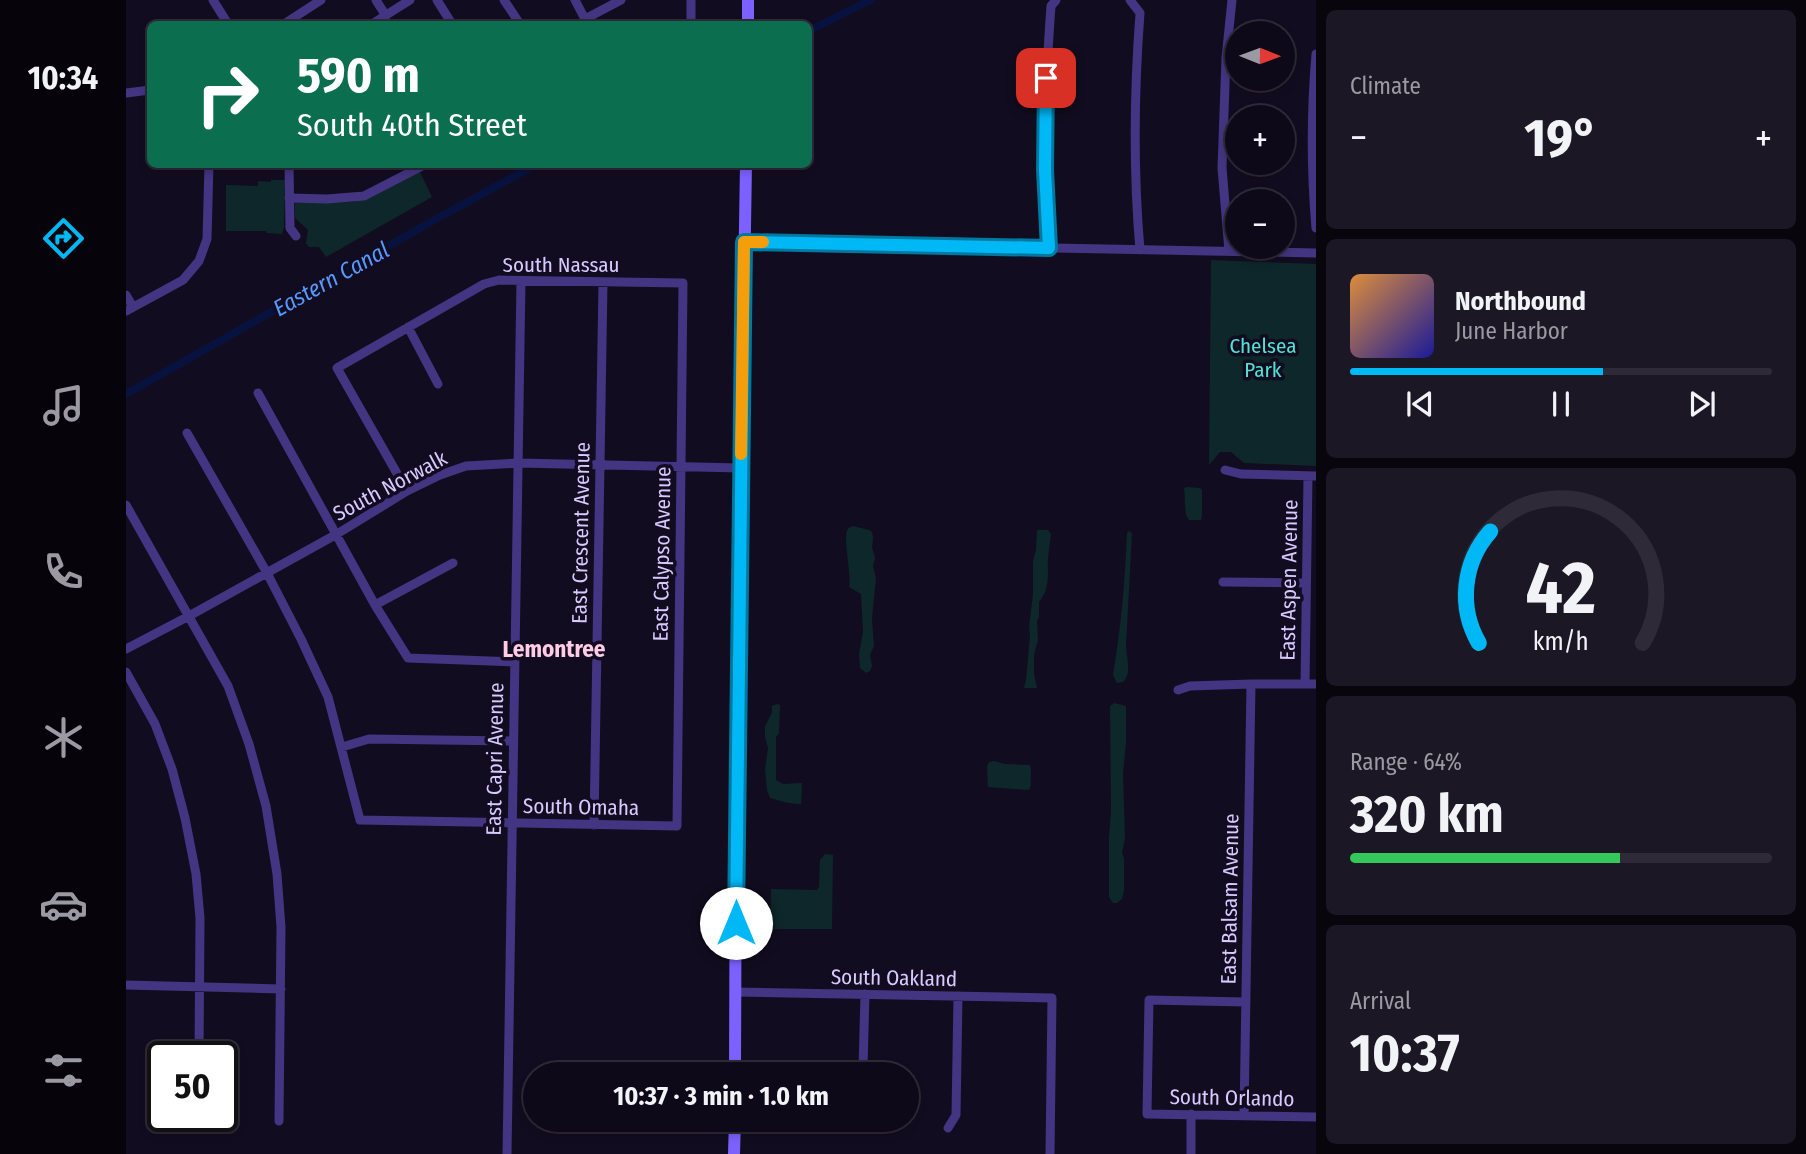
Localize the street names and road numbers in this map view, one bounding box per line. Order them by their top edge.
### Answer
street label: South Nassau [502,252,620,278]
street label: East Crescent Avenue [566,442,596,624]
street label: South Norwalk [329,445,452,527]
street label: East Calypso Avenue [647,466,677,642]
street label: East Aspen Avenue [1275,499,1303,661]
street label: East Capri Avenue [481,682,509,836]
street label: South Omaha [523,793,639,821]
street label: East Balsam Avenue [1216,813,1244,985]
street label: South Oakland [831,964,957,992]
street label: South Orlando [1169,1084,1295,1112]

